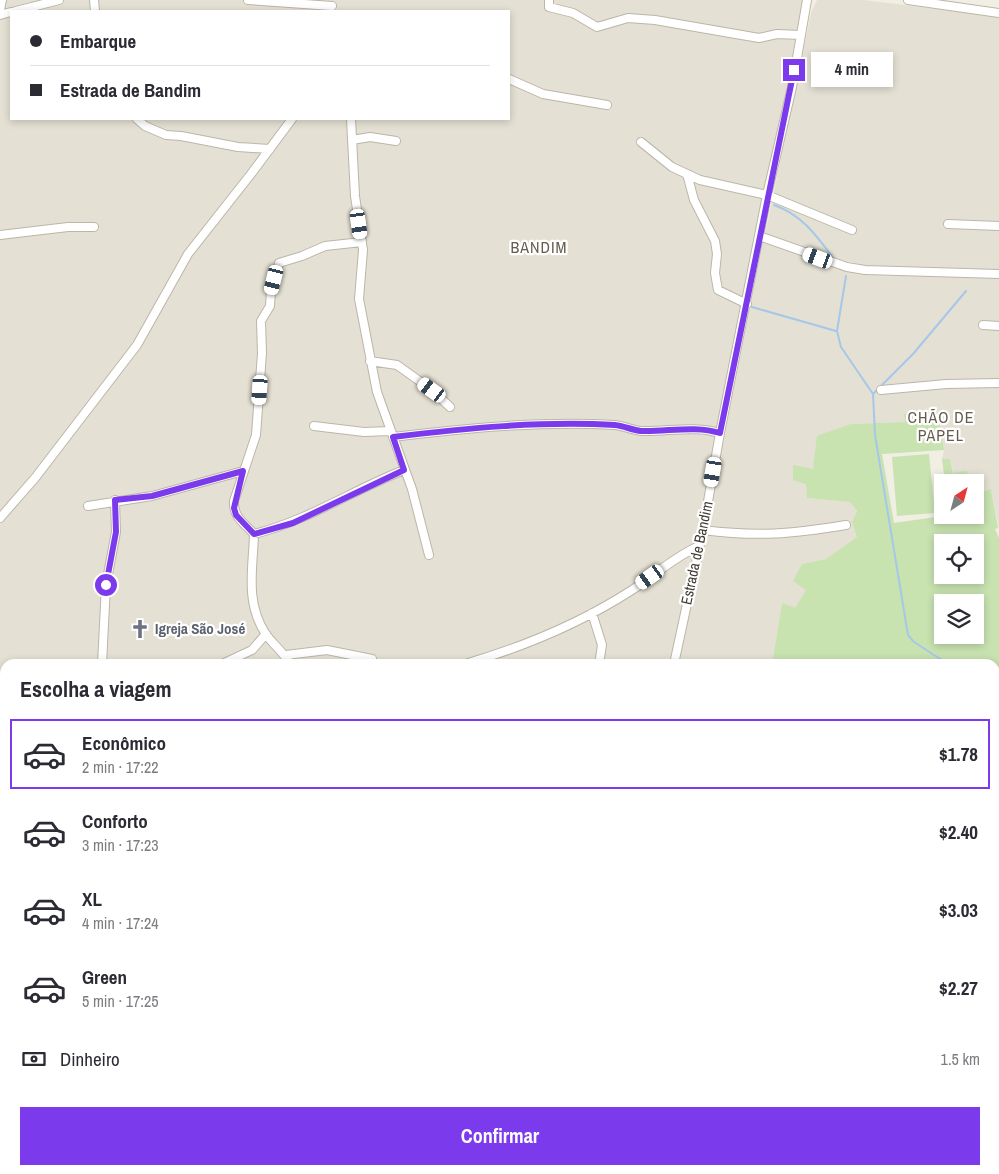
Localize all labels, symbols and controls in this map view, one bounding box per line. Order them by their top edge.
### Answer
text: Embarque [60,28,136,54]
callout: 4 min [812,52,894,88]
text: 4 min [835,58,869,80]
route end [783,59,805,81]
text: Estrada de Bandim [60,77,201,103]
car [349,208,368,240]
district label: BANDIM [510,236,568,258]
car [801,246,834,270]
car [263,264,284,296]
car [251,375,268,405]
car [415,375,448,405]
district label: CHÃO DE PAPEL [908,406,974,446]
car [703,456,722,488]
north arrow [934,474,984,524]
map controls [934,474,984,644]
street label: Estrada de Bandim [675,499,718,607]
button: locate [934,534,984,584]
car [633,562,666,592]
route start [95,574,117,596]
button: layers [934,594,984,644]
church icon: Igreja São José [129,618,151,640]
place label: Igreja São José [155,618,245,639]
text: Escolha a viagem [20,674,171,704]
text: Econômico [82,730,166,756]
icon: car [22,732,67,777]
text: $1.78 [939,741,978,767]
text: 2 min · 17:22 [82,756,159,778]
text: Conforto [82,808,148,834]
icon: car [22,810,67,855]
text: $2.40 [939,819,978,845]
text: 3 min · 17:23 [82,834,159,856]
text: XL [82,886,102,912]
icon: car [22,888,67,933]
text: $3.03 [939,897,978,923]
text: 4 min · 17:24 [82,912,159,934]
text: Green [82,964,127,990]
icon: car [22,966,67,1011]
text: $2.27 [939,975,978,1001]
text: 5 min · 17:25 [82,990,159,1012]
icon: cash [20,1045,48,1073]
text: Dinheiro [60,1046,120,1072]
text: 1.5 km [941,1048,980,1070]
button: Confirmar [20,1107,980,1165]

